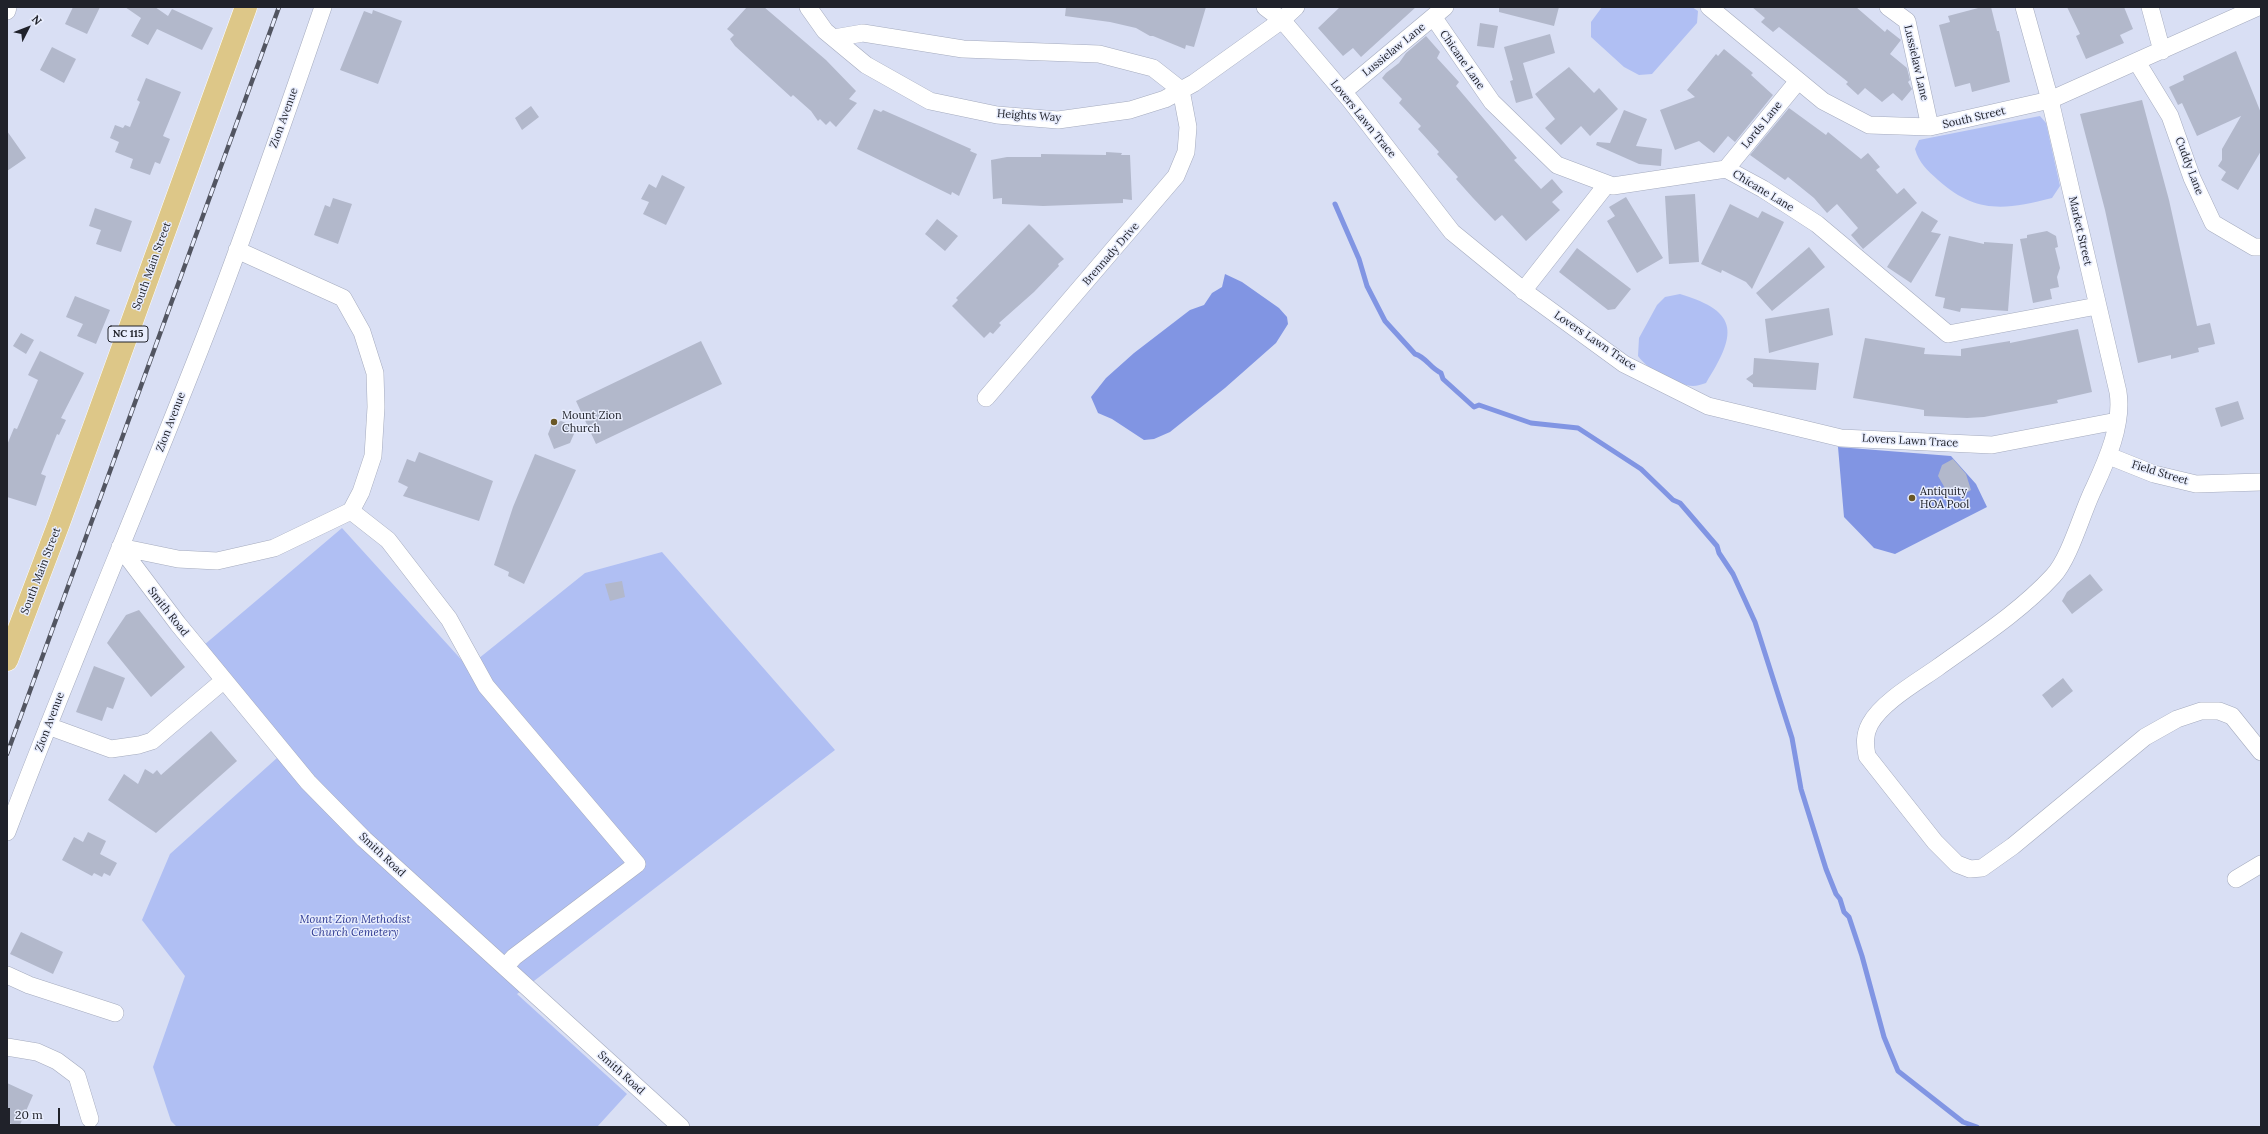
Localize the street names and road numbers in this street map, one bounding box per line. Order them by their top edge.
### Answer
street label: Lussielaw Lane [1360,21,1428,79]
street label: Lussielaw Lane [1901,24,1931,102]
street label: Chicane Lane [1437,28,1487,92]
street label: Lovers Lawn Trace [1328,77,1398,161]
street label: Zion Avenue [267,86,301,150]
street label: Lords Lane [1739,99,1785,151]
street label: South Street [1941,104,2007,132]
street label: Heights Way [996,107,1062,125]
street label: Cuddy Lane [2172,135,2206,197]
street label: Chicane Lane [1730,167,1796,215]
street label: Market Street [2066,195,2094,267]
street label: South Main Street [130,220,174,312]
street label: Brennady Drive [1080,220,1142,288]
street label: Lovers Lawn Trace [1551,309,1639,373]
road number: NC 115 [108,326,148,342]
street label: Zion Avenue [154,390,188,454]
street label: Lovers Lawn Trace [1862,432,1958,450]
street label: Field Street [2130,458,2190,488]
street label: South Main Street [18,525,64,617]
street label: Smith Road [145,585,191,639]
street label: Zion Avenue [33,690,67,754]
street label: Smith Road [356,830,408,880]
street label: Smith Road [595,1049,647,1097]

